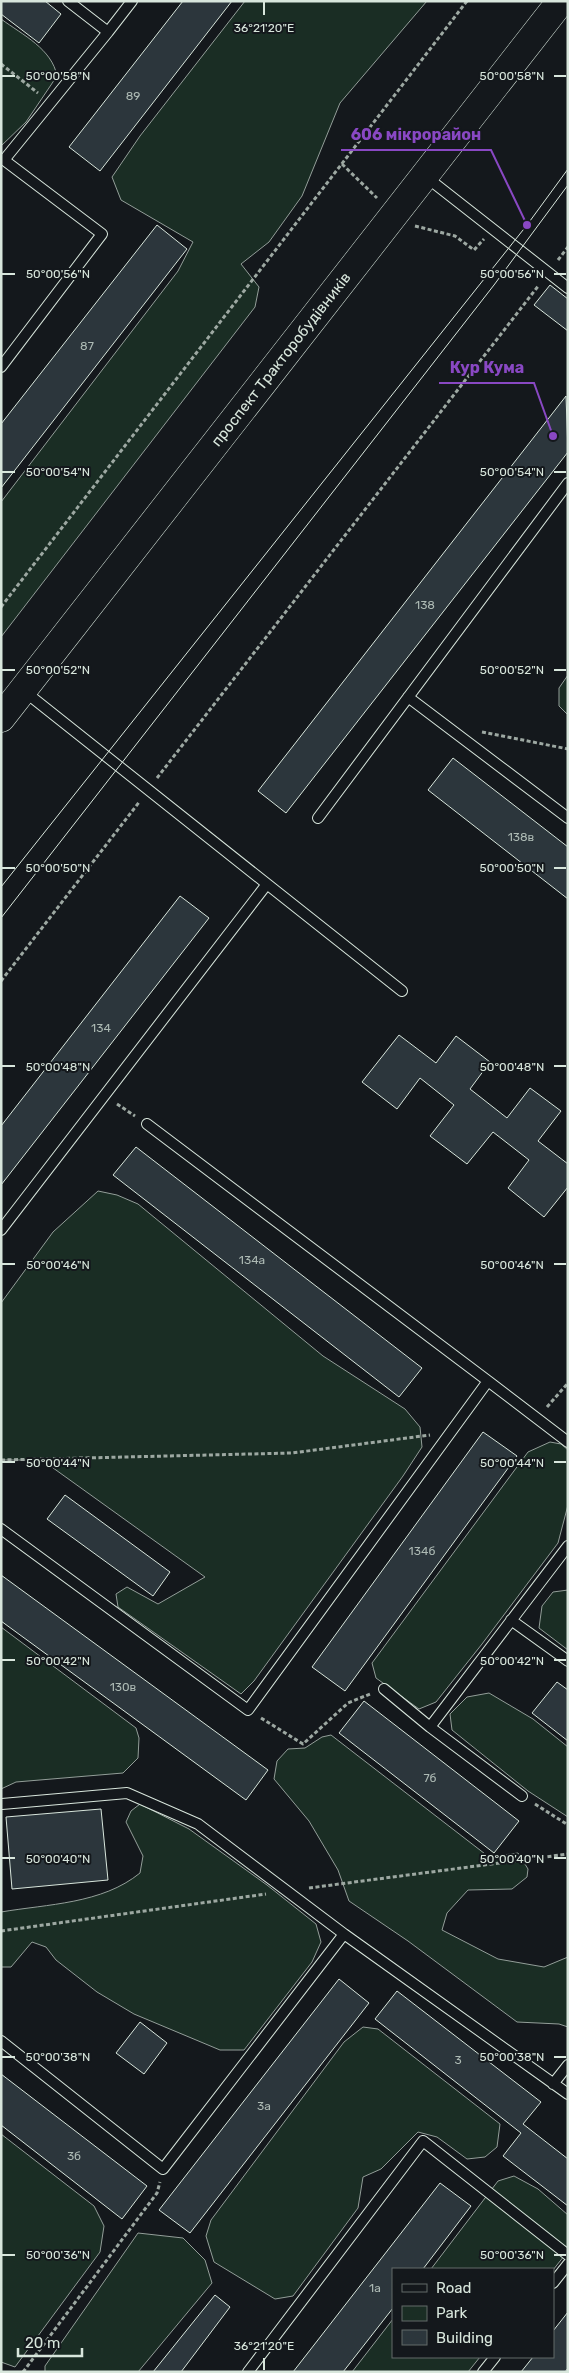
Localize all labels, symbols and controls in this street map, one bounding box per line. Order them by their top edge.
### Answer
text: 36°21'20"E [234,21,294,35]
text: 50°00'58"N [26,69,90,83]
text: 50°00'58"N [480,69,544,83]
house number: 89 [126,89,140,103]
callout: 606 мікрорайон [341,119,491,150]
text: 606 мікрорайон [351,125,481,144]
text: 50°00'56"N [26,267,90,281]
text: 50°00'56"N [480,267,544,281]
street label: проспект Тракторобудівників [208,269,355,450]
house number: 87 [80,339,94,353]
callout: Кур Кума [439,352,534,383]
text: Кур Кума [450,358,524,377]
text: 50°00'54"N [26,465,90,479]
text: 50°00'54"N [480,465,544,479]
house number: 138 [415,598,435,612]
text: 50°00'52"N [26,663,90,677]
text: 50°00'52"N [480,663,544,677]
house number: 138в [508,830,535,844]
text: 50°00'50"N [26,861,90,875]
text: 50°00'50"N [480,861,544,875]
house number: 134 [91,1021,111,1035]
text: 50°00'48"N [26,1060,90,1074]
text: 50°00'48"N [480,1060,544,1074]
house number: 134а [239,1253,265,1267]
text: 50°00'46"N [26,1258,90,1272]
text: 50°00'46"N [480,1258,544,1272]
text: 50°00'44"N [26,1456,90,1470]
text: 50°00'44"N [480,1456,544,1470]
house number: 134б [409,1544,435,1558]
text: 50°00'42"N [26,1654,90,1668]
text: 50°00'42"N [480,1654,544,1668]
house number: 130в [110,1680,137,1694]
house number: 7б [423,1771,437,1785]
text: 50°00'40"N [26,1852,90,1866]
text: 50°00'40"N [480,1852,544,1866]
text: 50°00'38"N [26,2050,90,2064]
text: 50°00'38"N [480,2050,544,2064]
house number: 3 [454,2053,462,2067]
house number: 3а [257,2099,271,2113]
house number: 3б [67,2149,81,2163]
text: 50°00'36"N [26,2248,90,2262]
text: 50°00'36"N [480,2248,544,2262]
legend [392,2268,554,2358]
text: Road [436,2279,472,2297]
house number: 1а [369,2281,381,2295]
text: Park [436,2304,467,2322]
scale bar [18,2326,81,2358]
text: Building [436,2329,493,2347]
text: 20 m [25,2334,60,2352]
text: 36°21'20"E [234,2339,294,2353]

